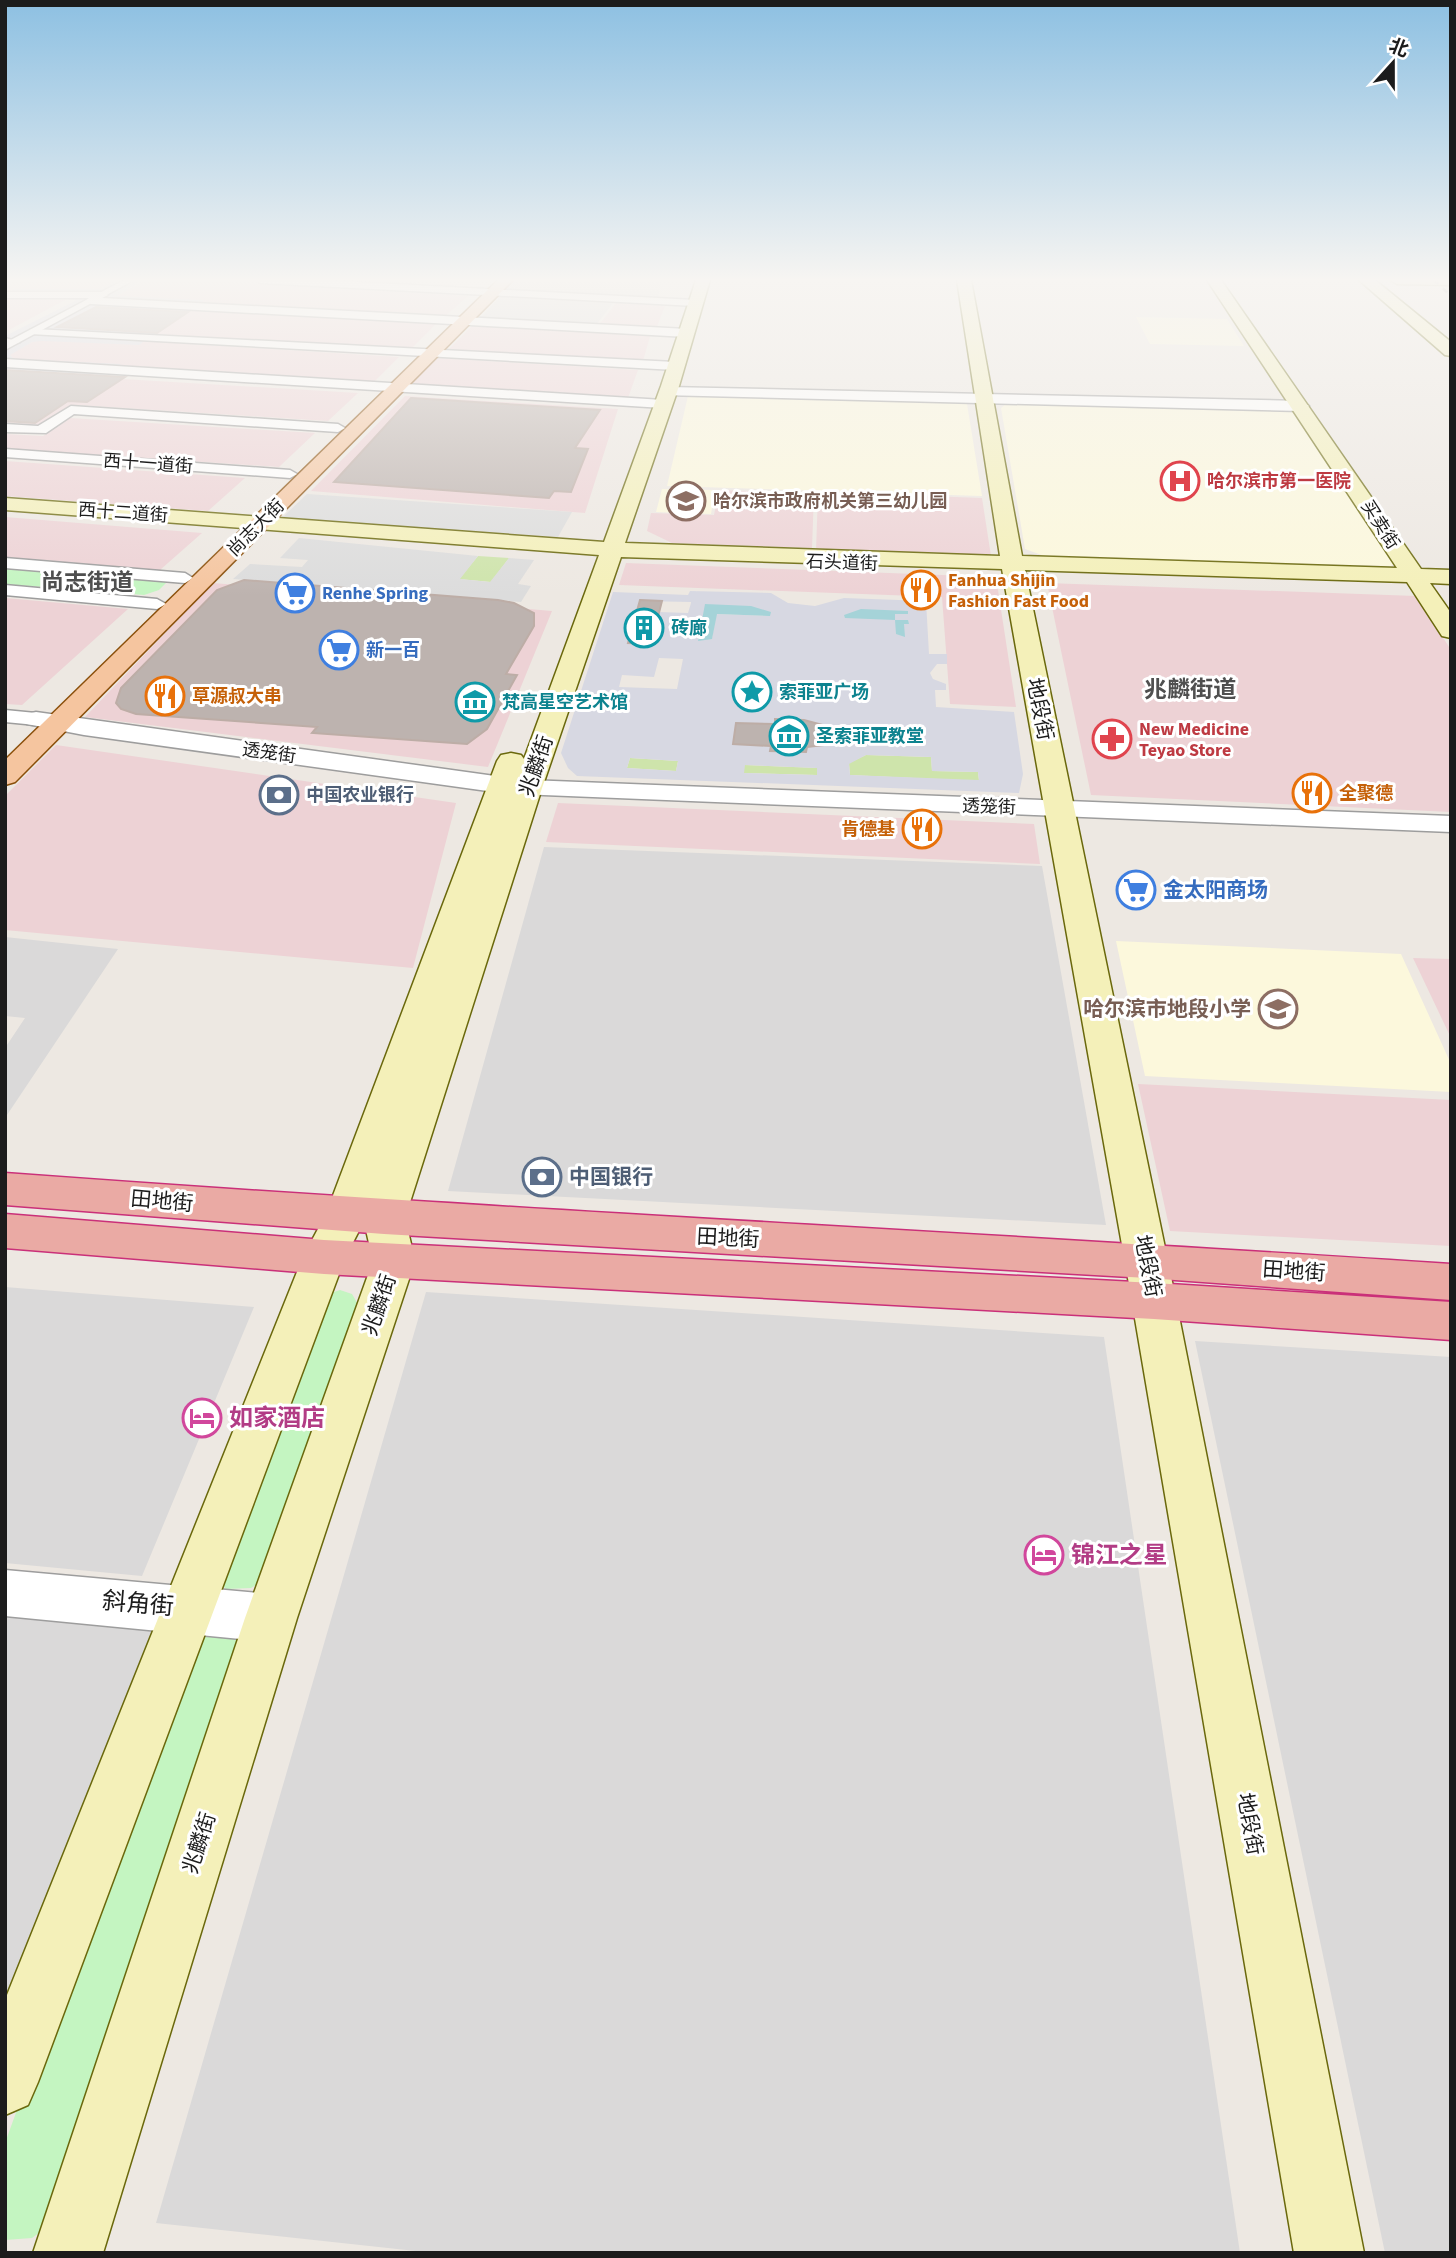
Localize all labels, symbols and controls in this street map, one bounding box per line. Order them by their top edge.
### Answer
north arrow [1358,28,1428,98]
text: 北 [1385,33,1412,65]
street label: 西十一道街 [102,448,194,480]
hospital icon: 哈尔滨市第一医院 [1159,460,1201,502]
place label: 哈尔滨市第一医院 [1207,469,1351,494]
school or university icon: 哈尔滨市政府机关第三幼儿园 [665,480,707,522]
place label: 哈尔滨市政府机关第三幼儿园 [713,489,947,514]
street label: 尚志大街 [222,494,290,562]
street label: 买卖街 [1355,496,1405,554]
street label: 西十二道街 [77,497,169,529]
street label: 石头道街 [806,549,878,577]
district label: 尚志街道 [41,566,133,599]
place label: Fanhua Shijin Fashion Fast Food [948,568,1089,614]
restaurant icon: Fanhua Shijin Fashion Fast Food [900,569,942,611]
supermarket icon: Renhe Spring [274,572,316,614]
place label: Renhe Spring [322,581,428,606]
building icon: 砖廊 [623,607,665,649]
place label: 砖廊 [671,616,707,641]
supermarket icon: 新一百 [318,629,360,671]
place label: 新一百 [366,638,420,663]
place icon: 索菲亚广场 [731,671,773,713]
district label: 兆麟街道 [1144,673,1236,706]
restaurant icon: 草源叔大串 [144,675,186,717]
street label: 地段街 [1019,675,1061,743]
place label: 索菲亚广场 [779,680,869,705]
museum icon: 梵高星空艺术馆 [454,681,496,723]
place label: 草源叔大串 [192,684,282,709]
place label: 梵高星空艺术馆 [502,690,628,715]
museum icon: 圣索菲亚教堂 [768,715,810,757]
place label: New Medicine Teyao Store [1139,717,1249,763]
pharmacy icon: New Medicine Teyao Store [1091,718,1133,760]
place label: 圣索菲亚教堂 [816,724,924,749]
street label: 兆麟街 [512,731,560,801]
street label: 透笼街 [241,737,297,769]
restaurant icon: 全聚德 [1291,772,1333,814]
bank icon: 中国农业银行 [258,774,300,816]
place label: 全聚德 [1339,781,1393,806]
place label: 中国农业银行 [306,783,414,808]
street label: 透笼街 [962,794,1016,820]
restaurant icon: 肯德基 [901,808,943,850]
place label: 肯德基 [841,817,895,842]
supermarket icon: 金太阳商场 [1115,869,1157,911]
place label: 金太阳商场 [1163,875,1268,905]
school or university icon: 哈尔滨市地段小学 [1257,988,1299,1030]
place label: 哈尔滨市地段小学 [1083,994,1251,1024]
bank icon: 中国银行 [521,1156,563,1198]
place label: 中国银行 [569,1162,653,1192]
street label: 田地街 [129,1183,195,1219]
street label: 田地街 [696,1221,760,1255]
street label: 地段街 [1127,1232,1169,1300]
street label: 田地街 [1262,1254,1326,1288]
street label: 兆麟街 [355,1270,403,1340]
hotel icon: 如家酒店 [181,1397,223,1439]
place label: 如家酒店 [229,1401,325,1436]
hotel icon: 锦江之星 [1023,1534,1065,1576]
place label: 锦江之星 [1071,1538,1167,1573]
street label: 斜角街 [101,1583,175,1625]
street label: 地段街 [1230,1790,1270,1858]
street label: 兆麟街 [175,1808,223,1878]

